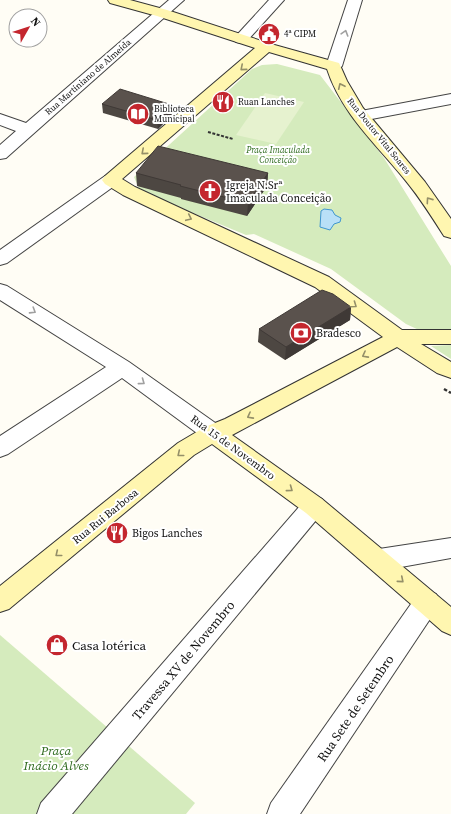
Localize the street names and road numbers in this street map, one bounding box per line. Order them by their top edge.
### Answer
street label: Rua Martiniano de Almeida [42,36,134,118]
street label: Rua Doutor Vital Soares [345,95,414,177]
street label: Rua 15 de Novembro [187,412,278,483]
street label: Rua Rui Barbosa [69,485,142,548]
street label: Travessa XV de Novembro [128,597,238,724]
street label: Rua Sete de Setembro [313,651,398,765]

